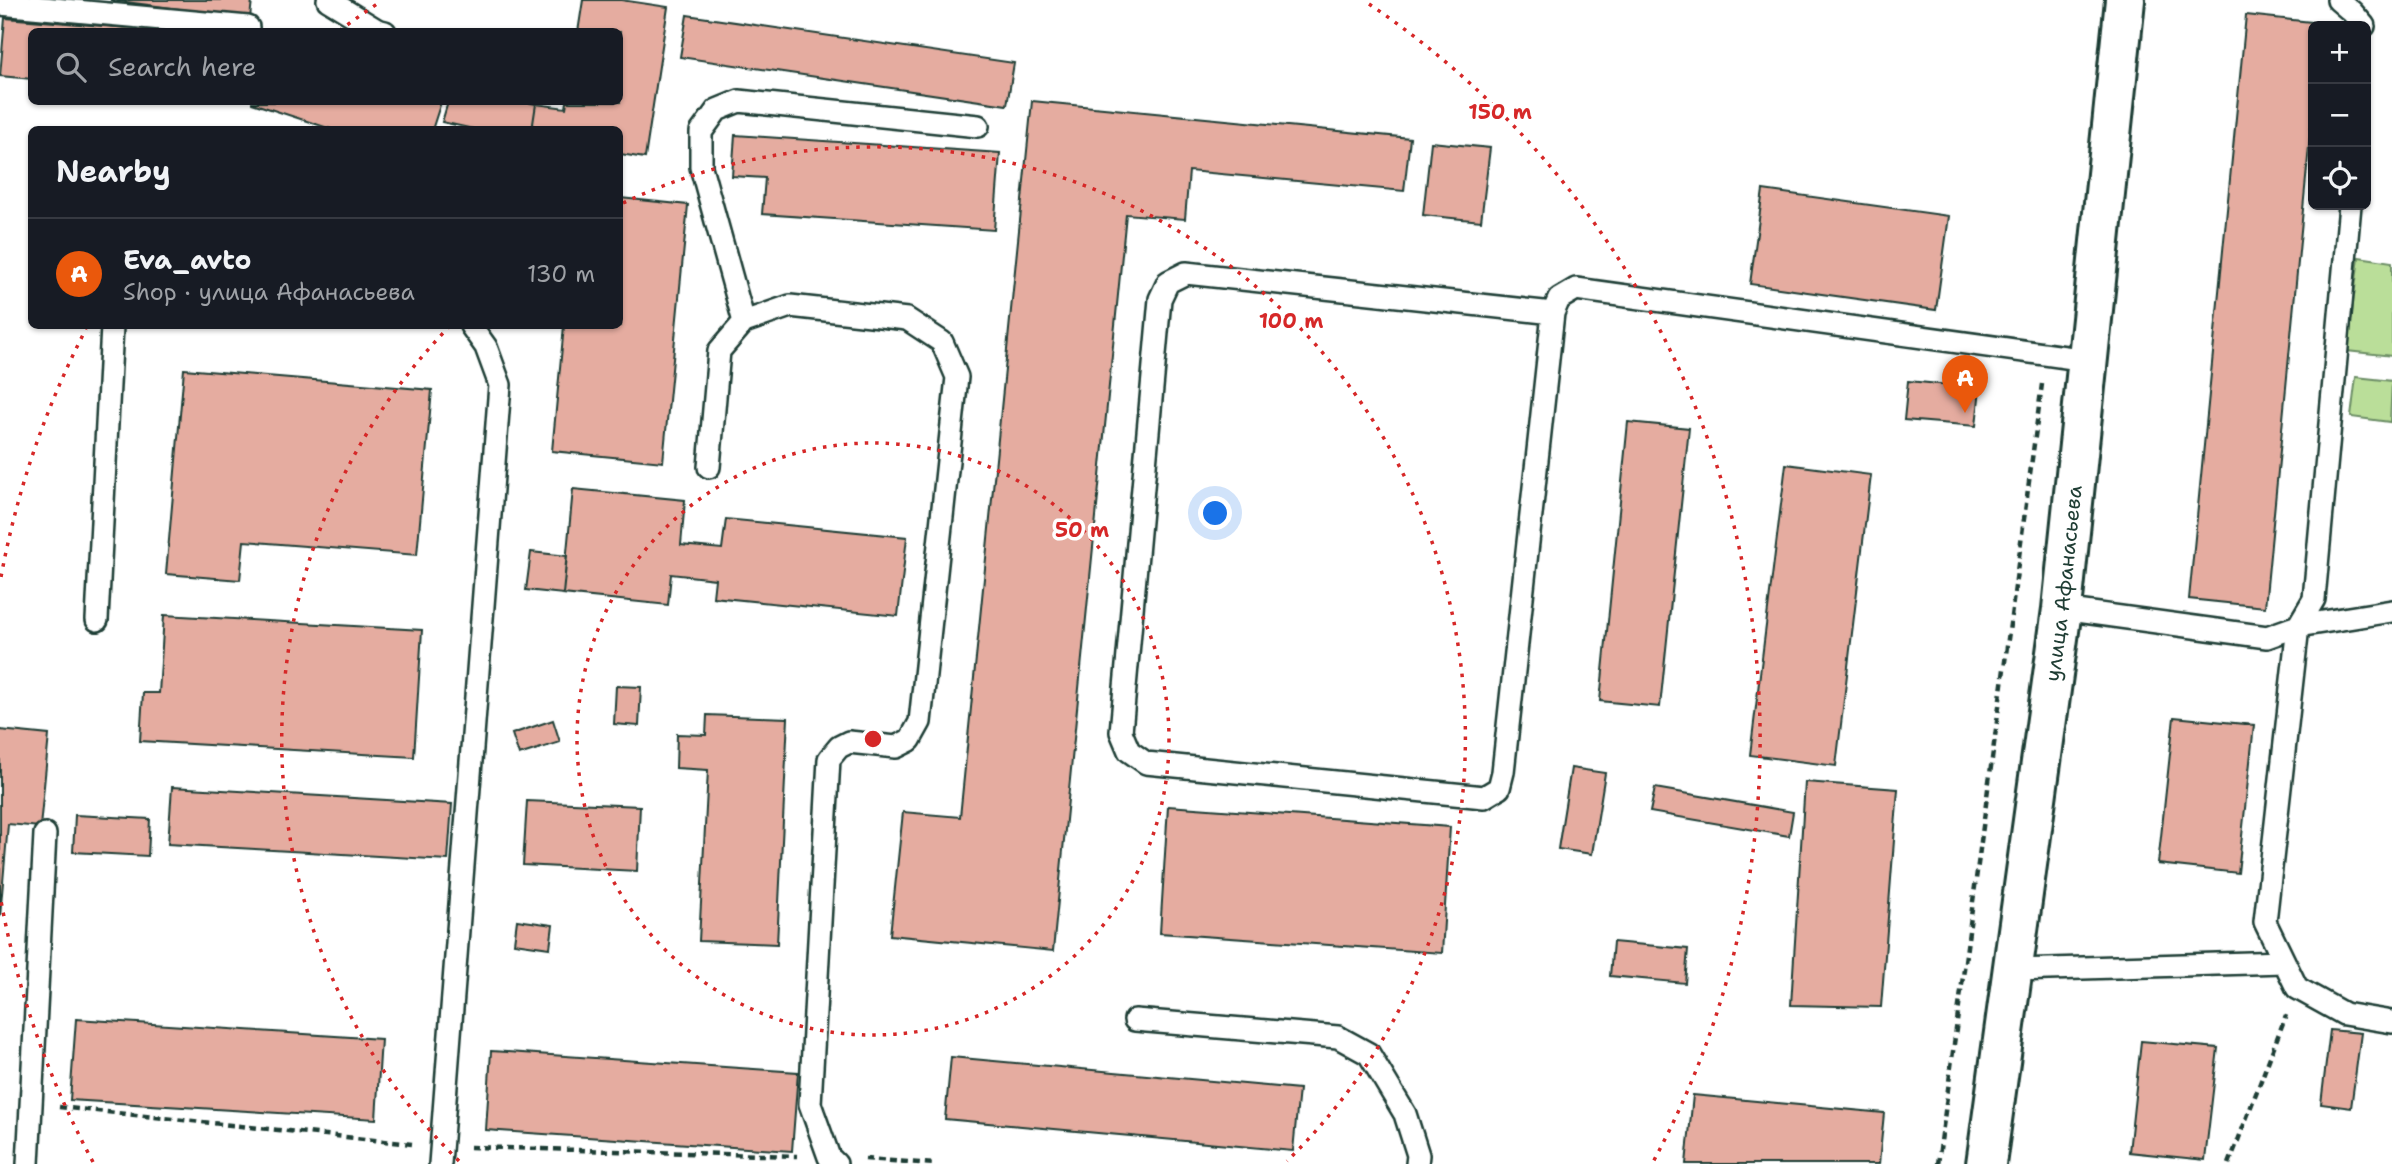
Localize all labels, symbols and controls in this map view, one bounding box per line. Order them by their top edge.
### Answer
map controls [2308,21,2371,210]
button: + [2308,21,2371,84]
search box [28,28,623,105]
icon: search [52,48,90,86]
text: Search here [108,49,257,84]
button: − [2308,84,2371,147]
text: 150 m [1468,98,1532,126]
button: locate [2308,147,2371,210]
text: Nearby [56,151,171,192]
text: Eva_avto [123,242,251,277]
text: A [70,259,88,289]
text: 130 m [527,259,595,289]
text: Shop · улица Афанасьева [123,277,415,307]
text: 100 m [1259,307,1323,335]
pin: A [1942,355,1988,413]
street label: улица Афанасьева [2038,484,2089,683]
your location [1198,496,1232,530]
text: 50 m [1055,516,1109,544]
centre of rings [861,727,885,751]

